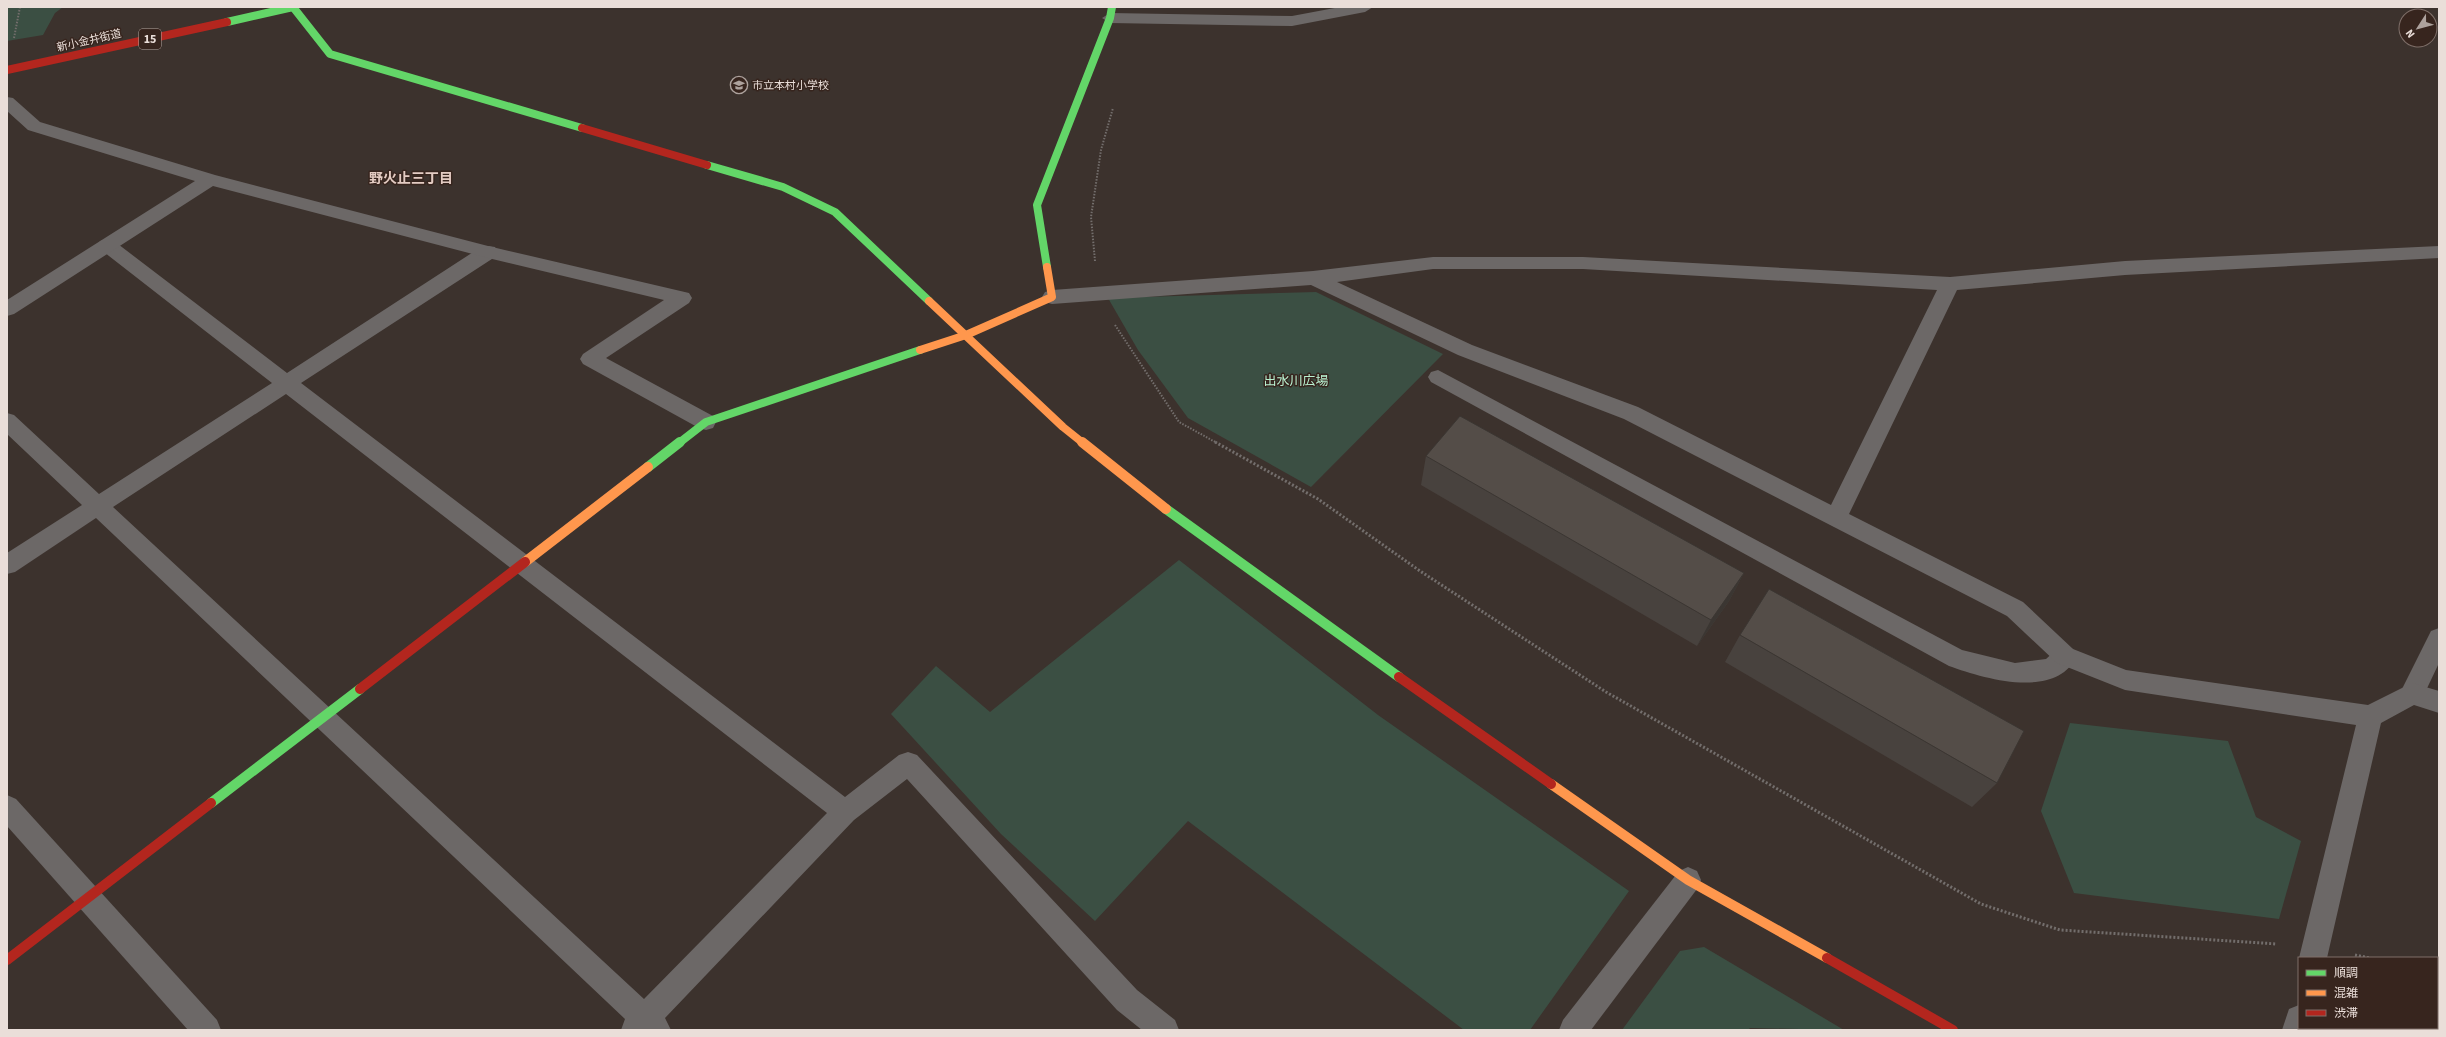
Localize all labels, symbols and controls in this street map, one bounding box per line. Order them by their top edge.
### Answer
north arrow [2398,8,2438,48]
street label: 新小金井街道 [55,26,123,55]
text: N [2402,26,2419,41]
road number: 15 [139,29,161,49]
school or university icon: 市立本村小学校 [729,75,749,95]
place label: 市立本村小学校 [752,78,829,93]
district label: 野火止三丁目 [369,169,453,189]
park label: 出水川広場 [1263,372,1329,390]
legend [2298,957,2438,1029]
text: 順調 [2334,965,2358,982]
text: 混雑 [2334,985,2358,1002]
text: 渋滞 [2334,1005,2358,1022]

